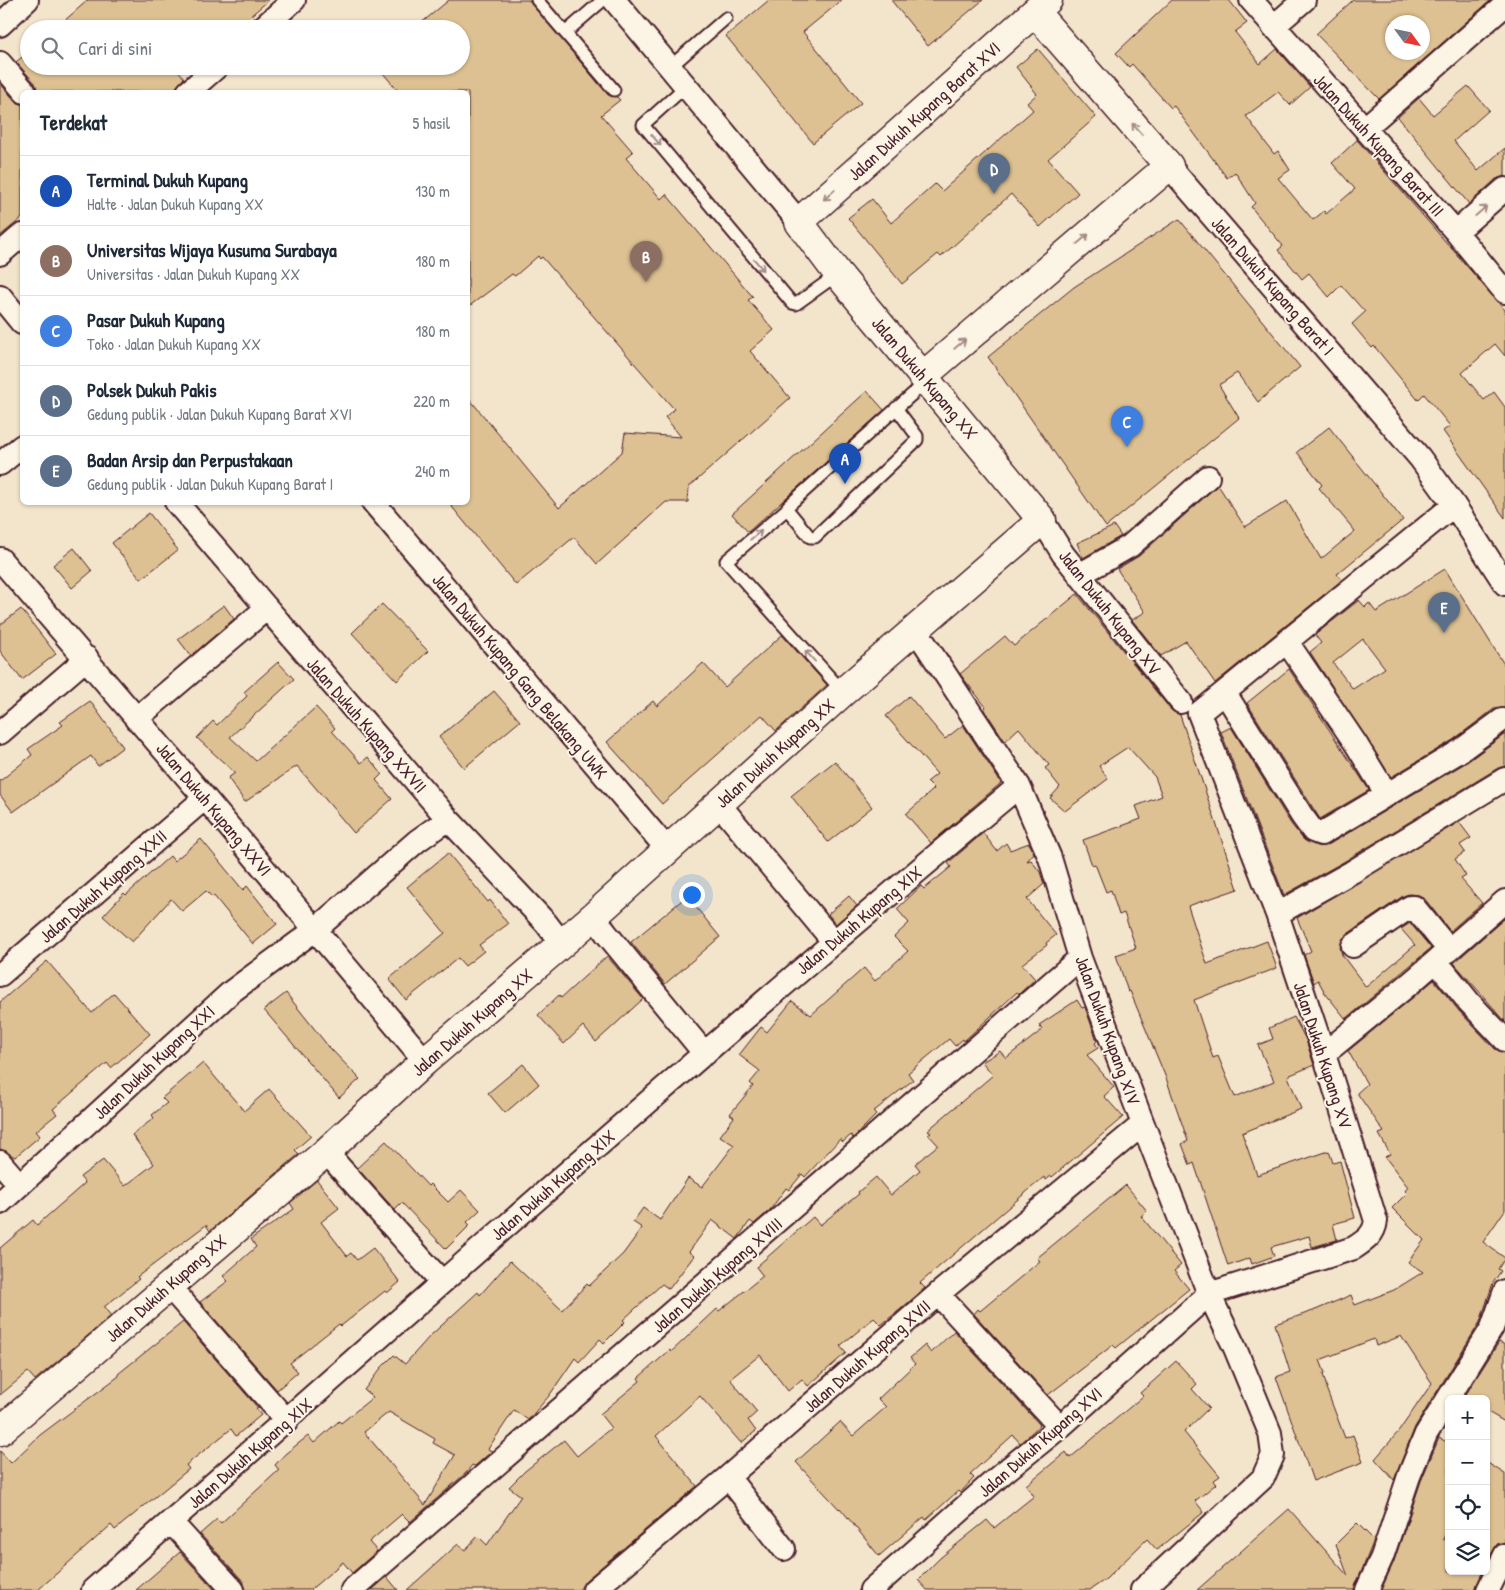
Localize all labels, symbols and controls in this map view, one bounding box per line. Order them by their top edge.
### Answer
north arrow [1385,15,1430,60]
search box [20,20,470,75]
icon: search [38,34,66,62]
text: Cari di sini [78,35,152,61]
street label: Jalan Dukuh Kupang Barat XVI [843,37,1005,185]
street label: Jalan Dukuh Kupang Barat III [1308,68,1450,222]
text: Terdekat [40,108,107,137]
text: 5 hasil [413,112,450,134]
one-way arrow [1132,123,1143,136]
one-way arrow [650,133,661,146]
pin: D [978,153,1010,194]
text: Terminal Dukuh Kupang [87,167,248,193]
text: A [52,180,60,202]
text: 130 m [415,180,450,202]
one-way arrow [823,189,836,201]
text: Halte · Jalan Dukuh Kupang XX [87,193,264,215]
one-way arrow [1474,205,1487,216]
street label: Jalan Dukuh Kupang Barat I [1206,211,1340,361]
one-way arrow [1077,233,1090,245]
text: Universitas Wijaya Kusuma Surabaya [87,237,337,263]
pin: B [630,241,662,282]
text: B [52,250,60,272]
text: 180 m [416,250,450,272]
one-way arrow [754,258,765,271]
text: Universitas · Jalan Dukuh Kupang XX [87,263,300,285]
text: Pasar Dukuh Kupang [87,307,225,333]
street label: Jalan Dukuh Kupang XX [866,311,984,445]
text: C [52,320,60,342]
text: 180 m [416,320,450,342]
text: Toko · Jalan Dukuh Kupang XX [87,333,261,355]
one-way arrow [953,339,966,350]
text: Polsek Dukuh Pakis [87,377,217,403]
text: D [52,390,60,412]
text: 220 m [413,390,450,412]
text: Gedung publik · Jalan Dukuh Kupang Barat XVI [87,403,352,425]
pin: C [1111,406,1143,447]
pin: A [829,443,861,484]
text: Badan Arsip dan Perpustakaan [87,447,293,473]
text: E [52,460,60,482]
text: 240 m [415,460,450,482]
text: Gedung publik · Jalan Dukuh Kupang Barat I [87,473,333,495]
one-way arrow [749,529,762,540]
street label: Jalan Dukuh Kupang XV [1053,544,1167,680]
street label: Jalan Dukuh Kupang Gang Belakang UWK [427,568,614,784]
pin: E [1428,592,1460,633]
one-way arrow [804,649,816,662]
street label: Jalan Dukuh Kupang XXVII [301,652,433,798]
street label: Jalan Dukuh Kupang XX [710,692,840,814]
street label: Jalan Dukuh Kupang XXVI [151,737,277,881]
street label: Jalan Dukuh Kupang XXII [34,824,172,948]
street label: Jalan Dukuh Kupang XIX [791,860,927,980]
your location [679,882,705,908]
street label: Jalan Dukuh Kupang XIV [1069,952,1147,1109]
street label: Jalan Dukuh Kupang XX [406,962,538,1082]
street label: Jalan Dukuh Kupang XV [1288,979,1359,1132]
street label: Jalan Dukuh Kupang XXI [88,999,220,1125]
street label: Jalan Dukuh Kupang XIX [485,1124,621,1246]
street label: Jalan Dukuh Kupang XVIII [646,1211,788,1339]
street label: Jalan Dukuh Kupang XX [100,1228,232,1348]
street label: Jalan Dukuh Kupang XVII [798,1294,936,1418]
street label: Jalan Dukuh Kupang XVI [973,1381,1107,1503]
street label: Jalan Dukuh Kupang XIX [182,1392,318,1514]
map controls [1445,1395,1490,1575]
button: + [1445,1395,1490,1440]
button: − [1445,1440,1490,1485]
button: locate [1445,1485,1490,1530]
button: layers [1445,1530,1490,1575]

